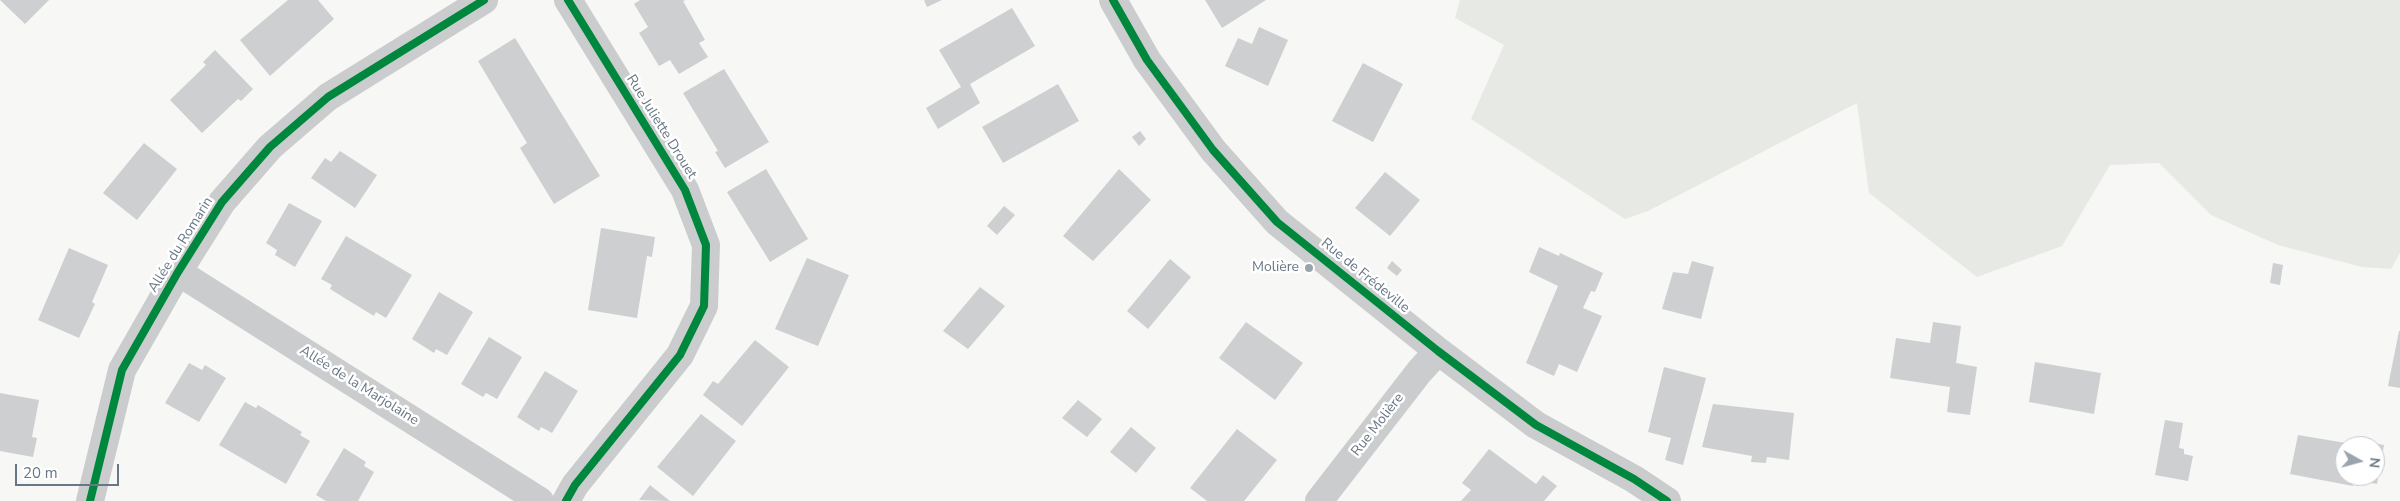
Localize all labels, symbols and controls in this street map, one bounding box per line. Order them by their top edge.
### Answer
street label: Rue Juliette Drouet [622,72,700,182]
street label: Allée du Romarin [145,194,217,296]
street label: Rue de Frédeville [1317,235,1413,317]
place label: Molière [1252,260,1299,276]
marker: Molière [1303,262,1315,274]
street label: Allée de la Marjolaine [296,343,422,429]
street label: Rue Molière [1348,390,1408,460]
north arrow [2335,436,2385,486]
scale bar [18,454,121,486]
text: N [2364,456,2384,469]
text: 20 m [23,463,58,483]

